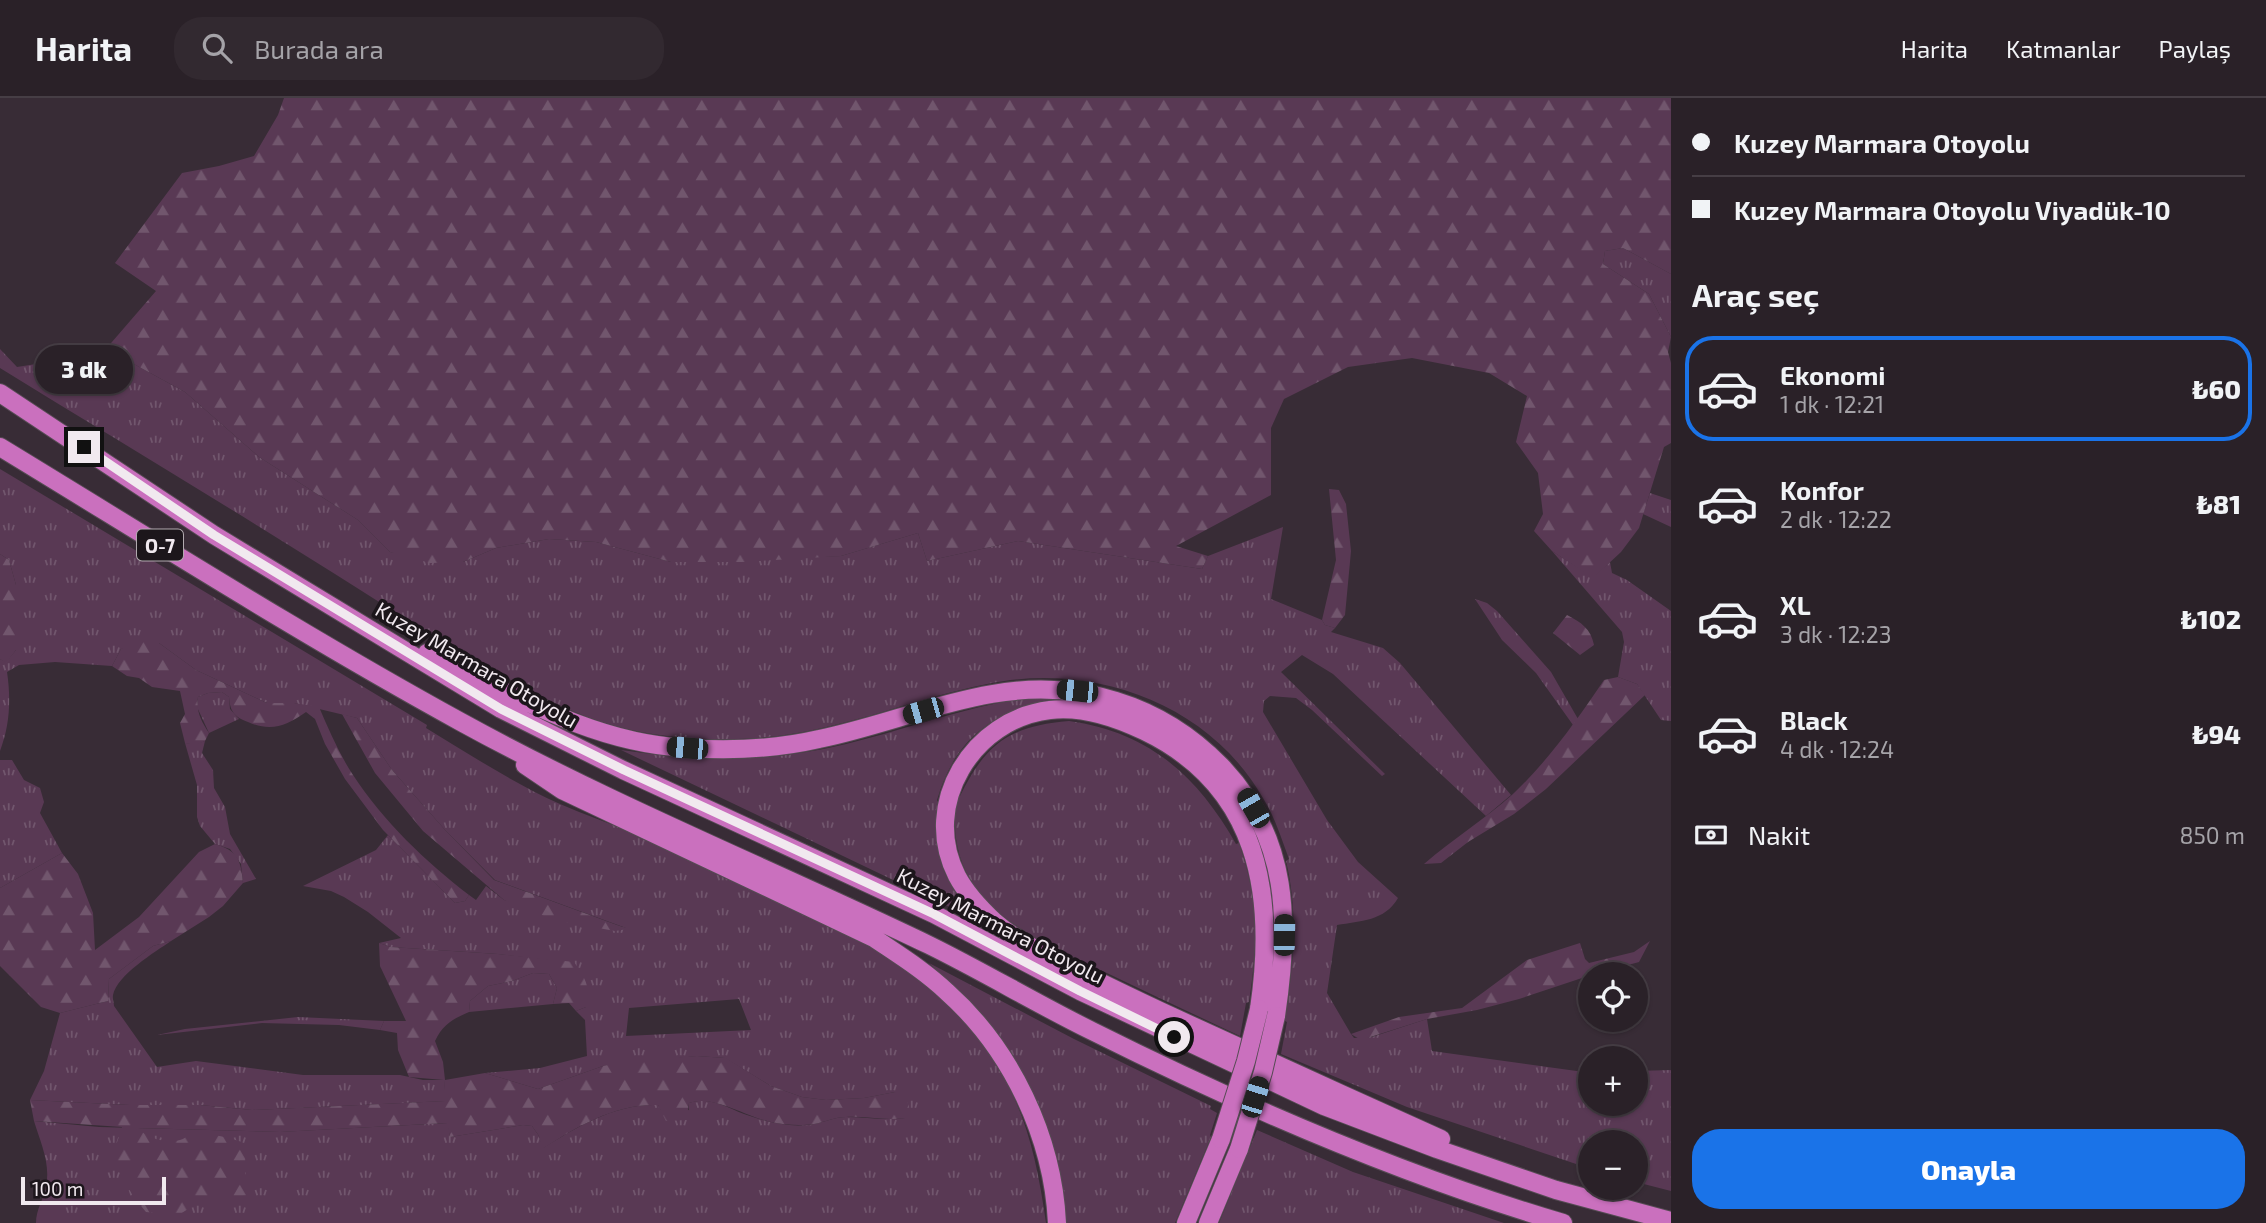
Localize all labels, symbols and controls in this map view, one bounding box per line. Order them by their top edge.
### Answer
search box [174,17,664,80]
text: Harita [35,28,132,68]
icon: search [198,29,236,67]
text: Burada ara [254,33,384,64]
text: Harita [1901,34,1968,63]
text: Katmanlar [2006,34,2121,63]
text: Paylaş [2159,34,2231,63]
text: Kuzey Marmara Otoyolu [1734,127,2030,158]
text: Kuzey Marmara Otoyolu Viyadük-10 [1734,194,2171,225]
text: Araç seç [1692,275,1819,313]
callout: 3 dk [35,345,133,394]
text: 3 dk [61,355,107,383]
icon: car [1696,357,1759,420]
text: Ekonomi [1780,359,1886,390]
text: ₺60 [2192,373,2241,404]
text: 1 dk · 12:21 [1780,390,1884,418]
route end [68,431,100,463]
icon: car [1696,472,1759,535]
text: Konfor [1780,474,1864,505]
text: ₺81 [2197,488,2241,519]
text: 2 dk · 12:22 [1780,505,1892,533]
road number: O-7 [137,530,183,560]
icon: car [1696,587,1759,650]
text: XL [1780,589,1811,620]
street label: Kuzey Marmara Otoyolu [371,596,583,732]
text: ₺102 [2181,603,2241,634]
text: 3 dk · 12:23 [1780,620,1891,648]
car [1056,678,1099,704]
car [900,695,947,727]
icon: car [1696,702,1759,765]
text: Black [1780,704,1848,735]
text: ₺94 [2192,718,2241,749]
text: 4 dk · 12:24 [1780,735,1894,763]
car [666,736,709,760]
car [1234,785,1273,831]
icon: cash [1692,816,1730,854]
text: Nakit [1748,819,1810,850]
text: 850 m [2180,821,2245,849]
street label: Kuzey Marmara Otoyolu [893,862,1109,988]
car [1274,914,1295,956]
map controls [1578,962,1648,1200]
button: locate [1578,962,1648,1032]
route start [1158,1021,1190,1053]
button: + [1578,1046,1648,1116]
car [1239,1074,1272,1120]
button: Onayla [1692,1129,2245,1209]
button: − [1578,1130,1648,1200]
scale bar [21,1174,166,1206]
text: 100 m [32,1177,83,1200]

